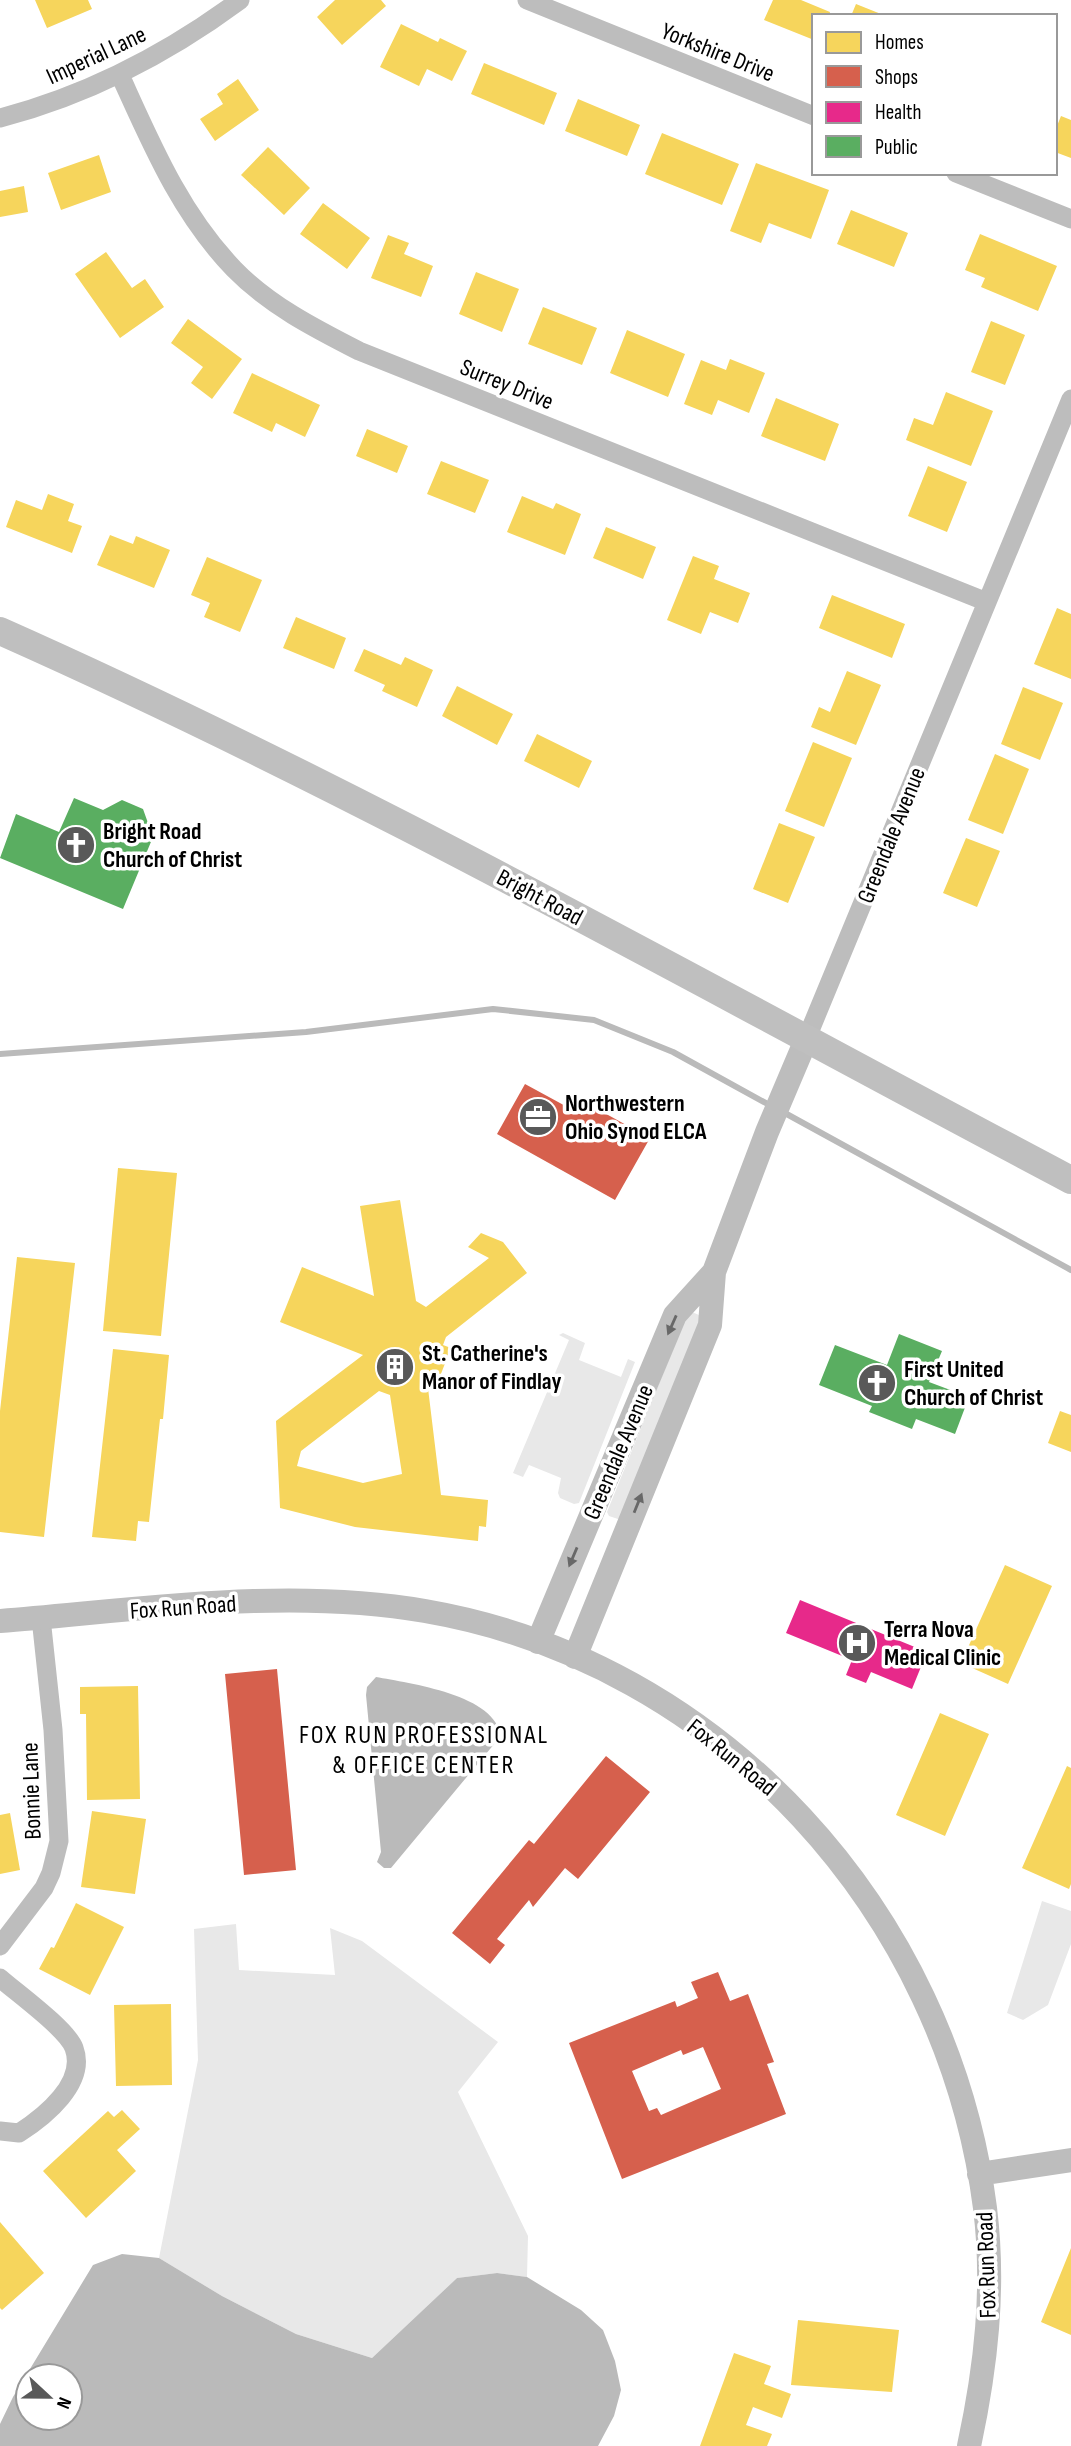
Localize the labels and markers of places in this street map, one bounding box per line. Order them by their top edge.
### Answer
place label: Bright Road Church of Christ [103,817,242,874]
church icon: Bright Road Church of Christ [55,824,97,866]
place label: Northwestern Ohio Synod ELCA [565,1089,707,1146]
office icon: Northwestern Ohio Synod ELCA [517,1096,559,1138]
place label: St. Catherine's Manor of Findlay [422,1339,562,1396]
building icon: St. Catherine's Manor of Findlay [374,1346,416,1388]
place label: First United Church of Christ [904,1355,1043,1412]
church icon: First United Church of Christ [856,1362,898,1404]
place label: Terra Nova Medical Clinic [884,1615,1001,1672]
hospital icon: Terra Nova Medical Clinic [836,1622,878,1664]

